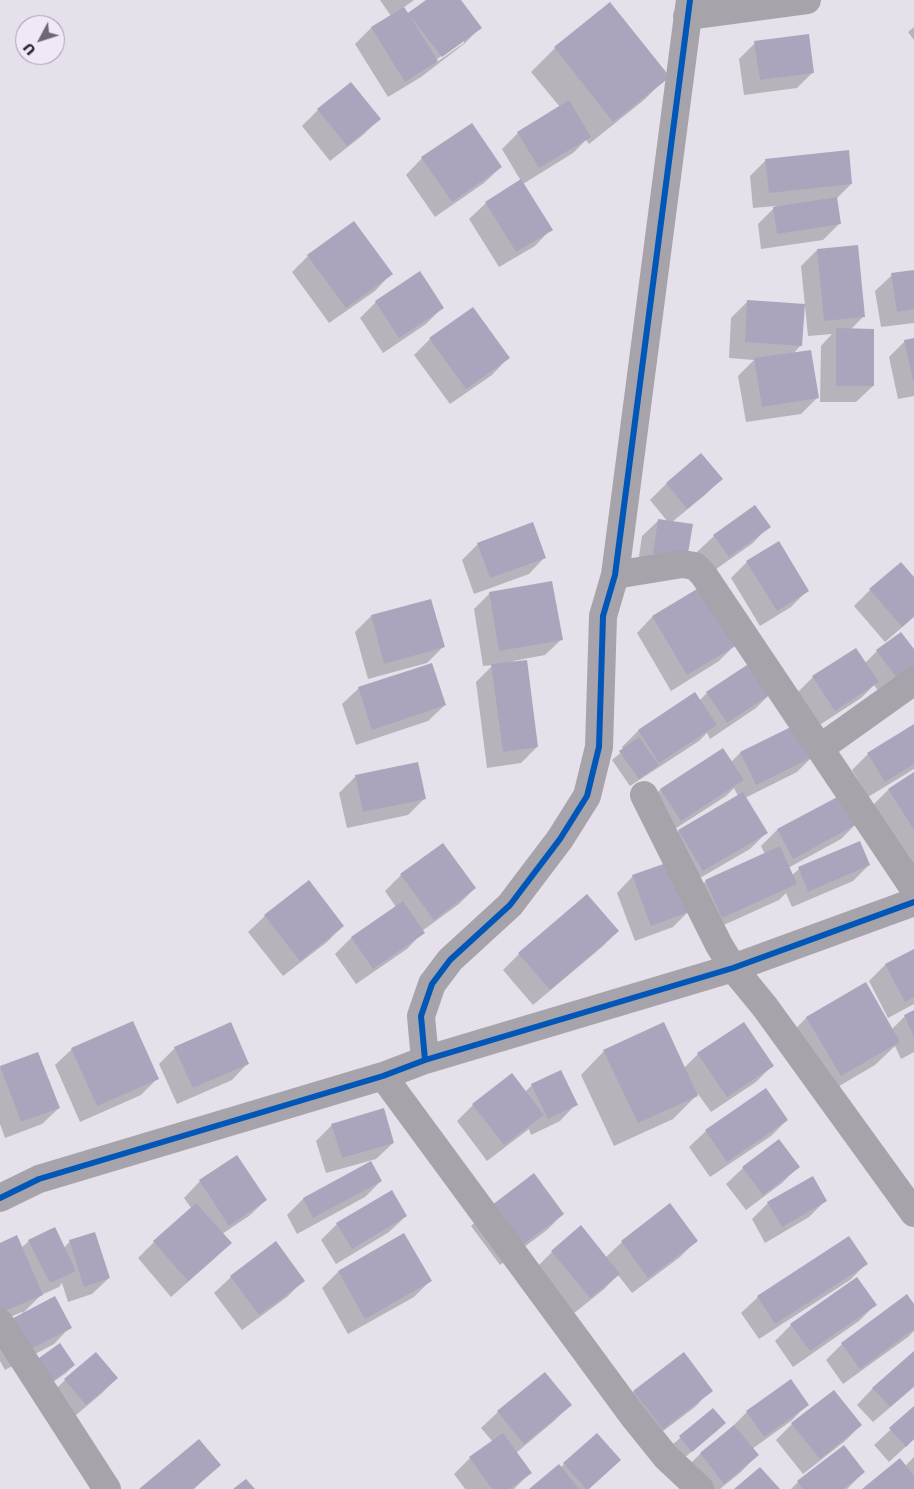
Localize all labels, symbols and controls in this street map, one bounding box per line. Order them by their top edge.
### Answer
north arrow [15,15,65,65]
text: U [19,39,39,58]

